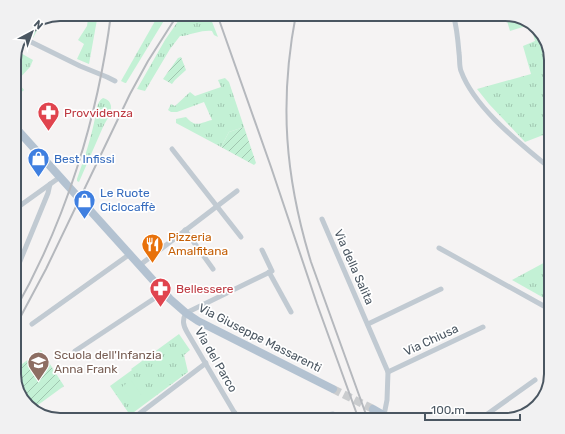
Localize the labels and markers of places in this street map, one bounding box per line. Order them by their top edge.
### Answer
pharmacy icon: Provvidenza [35,100,61,133]
place label: Provvidenza [64,106,133,120]
shop icon: Best Infissi [26,146,52,179]
place label: Best Infissi [54,152,115,166]
place label: Le Ruote Ciclocaffè [100,186,156,214]
shop icon: Le Ruote Ciclocaffè [71,187,97,220]
place label: Pizzeria Amalfitana [168,230,228,258]
restaurant icon: Pizzeria Amalfitana [139,231,165,264]
pharmacy icon: Bellessere [148,276,174,309]
place label: Bellessere [176,282,234,296]
place label: Scuola dell'Infanzia Anna Frank [54,348,162,376]
school or university icon: Scuola dell'Infanzia Anna Frank [26,349,52,382]

